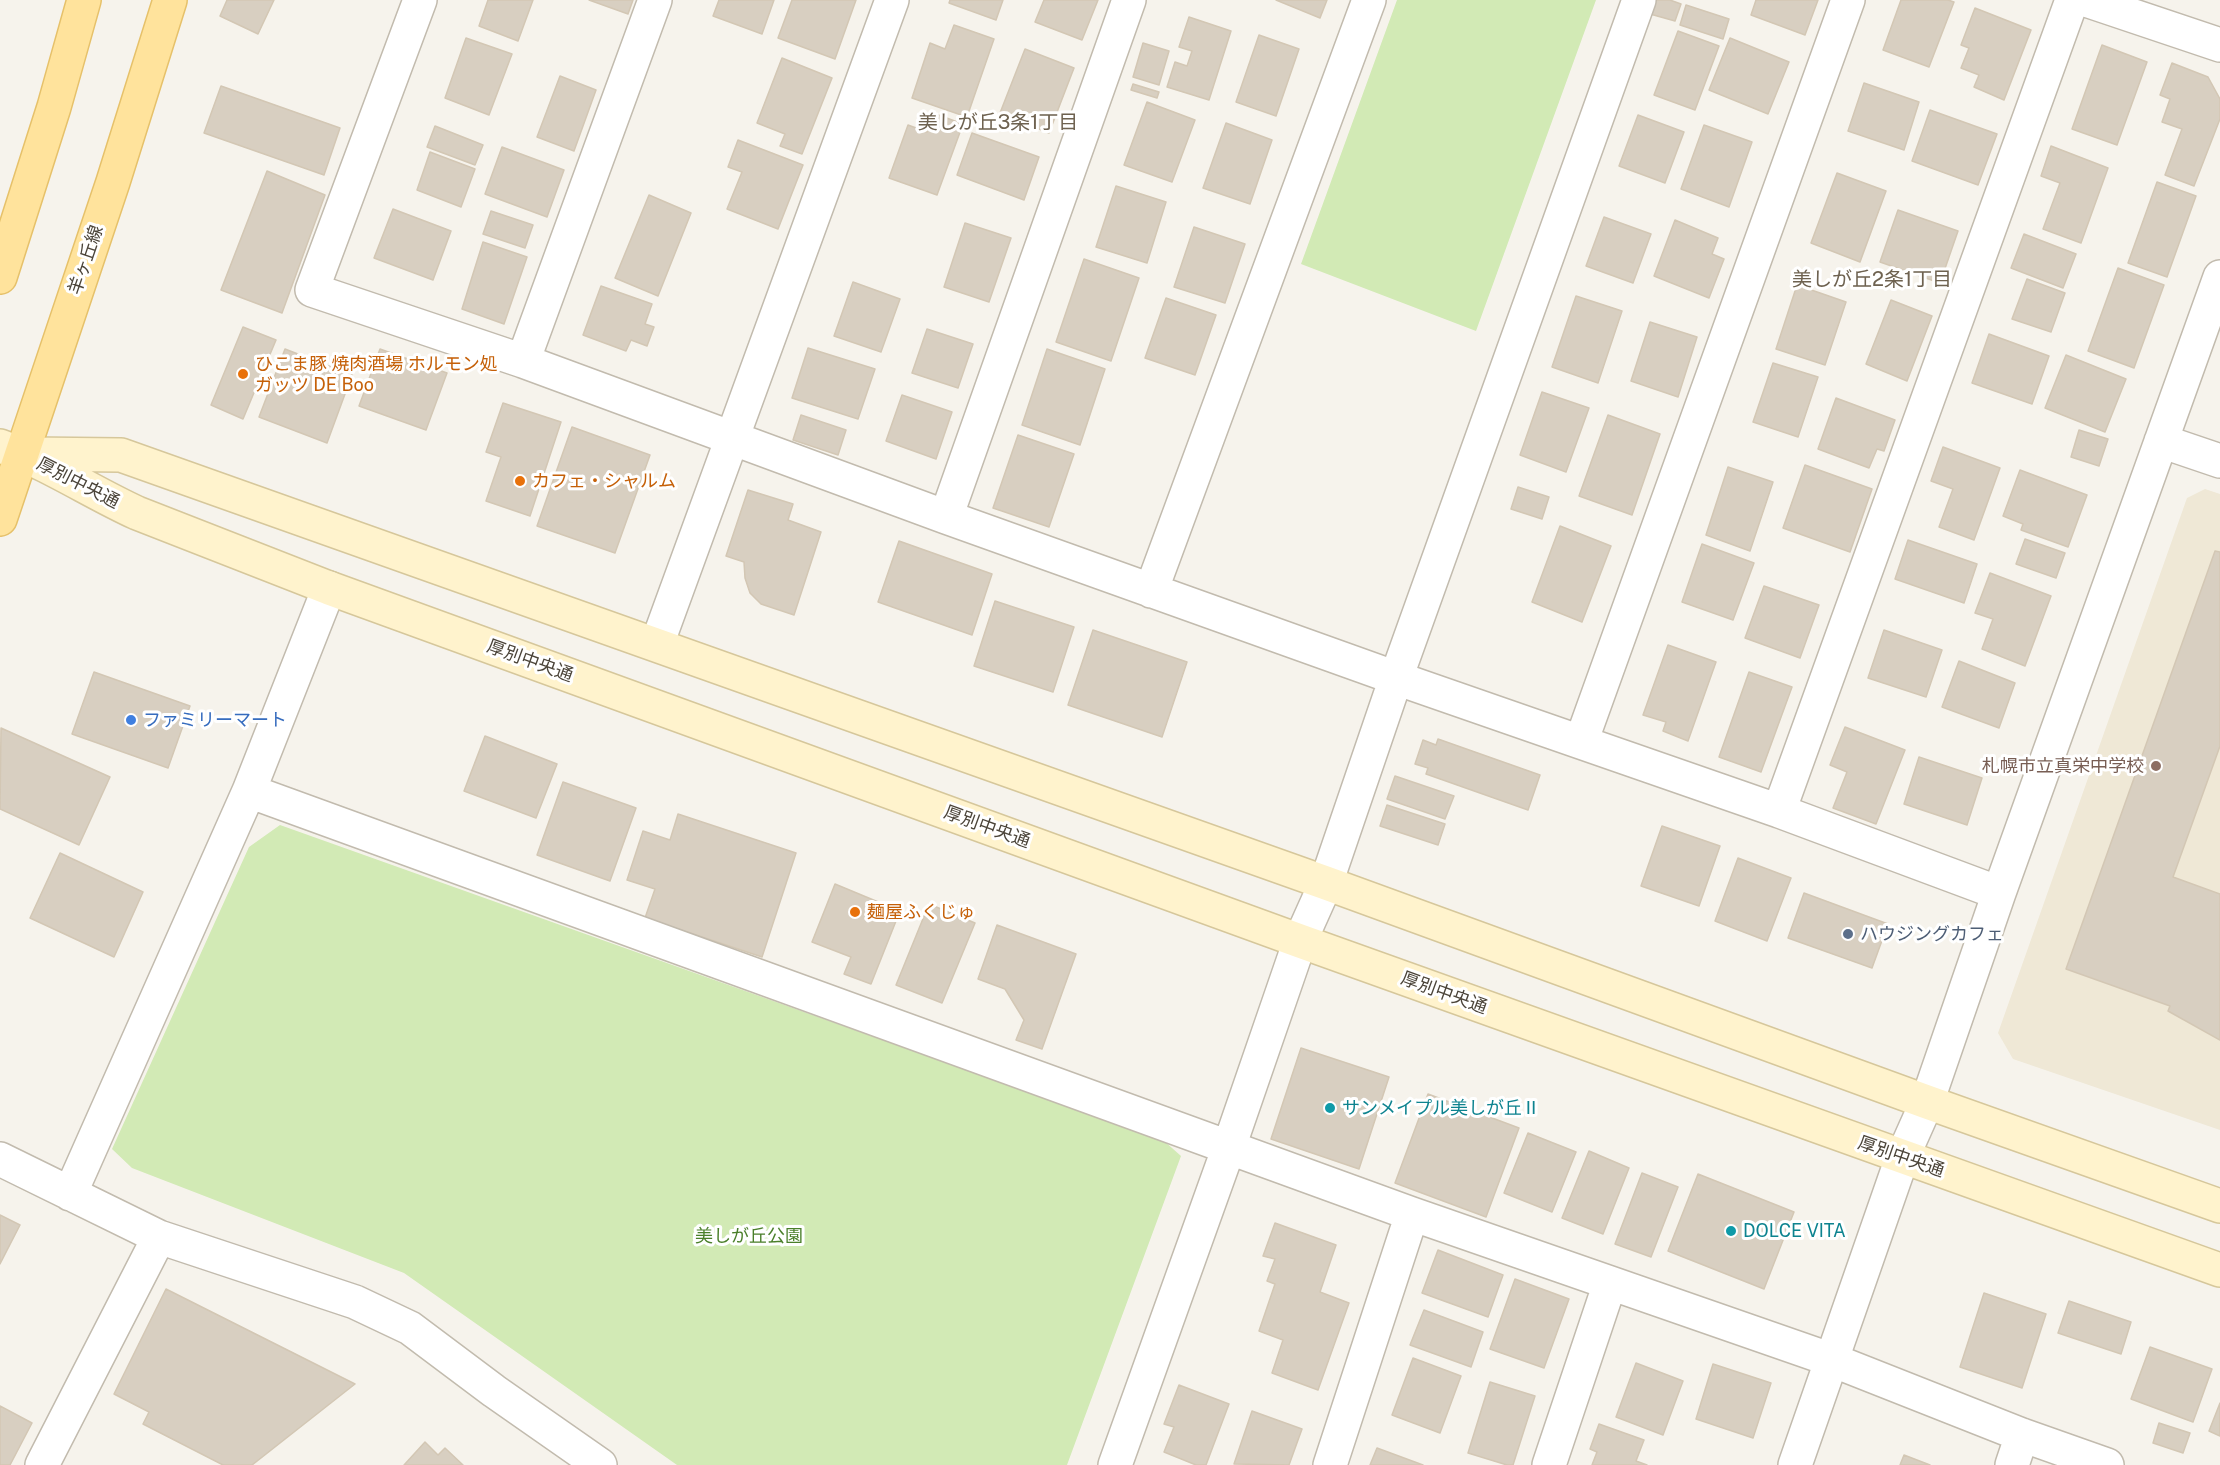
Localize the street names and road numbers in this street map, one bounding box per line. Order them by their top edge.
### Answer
street label: 羊ヶ丘線 [64,222,108,298]
street label: 厚別中央通 [33,453,123,513]
street label: 厚別中央通 [484,635,576,687]
street label: 厚別中央通 [941,801,1033,853]
street label: 厚別中央通 [1398,967,1490,1019]
street label: 厚別中央通 [1855,1132,1947,1182]

